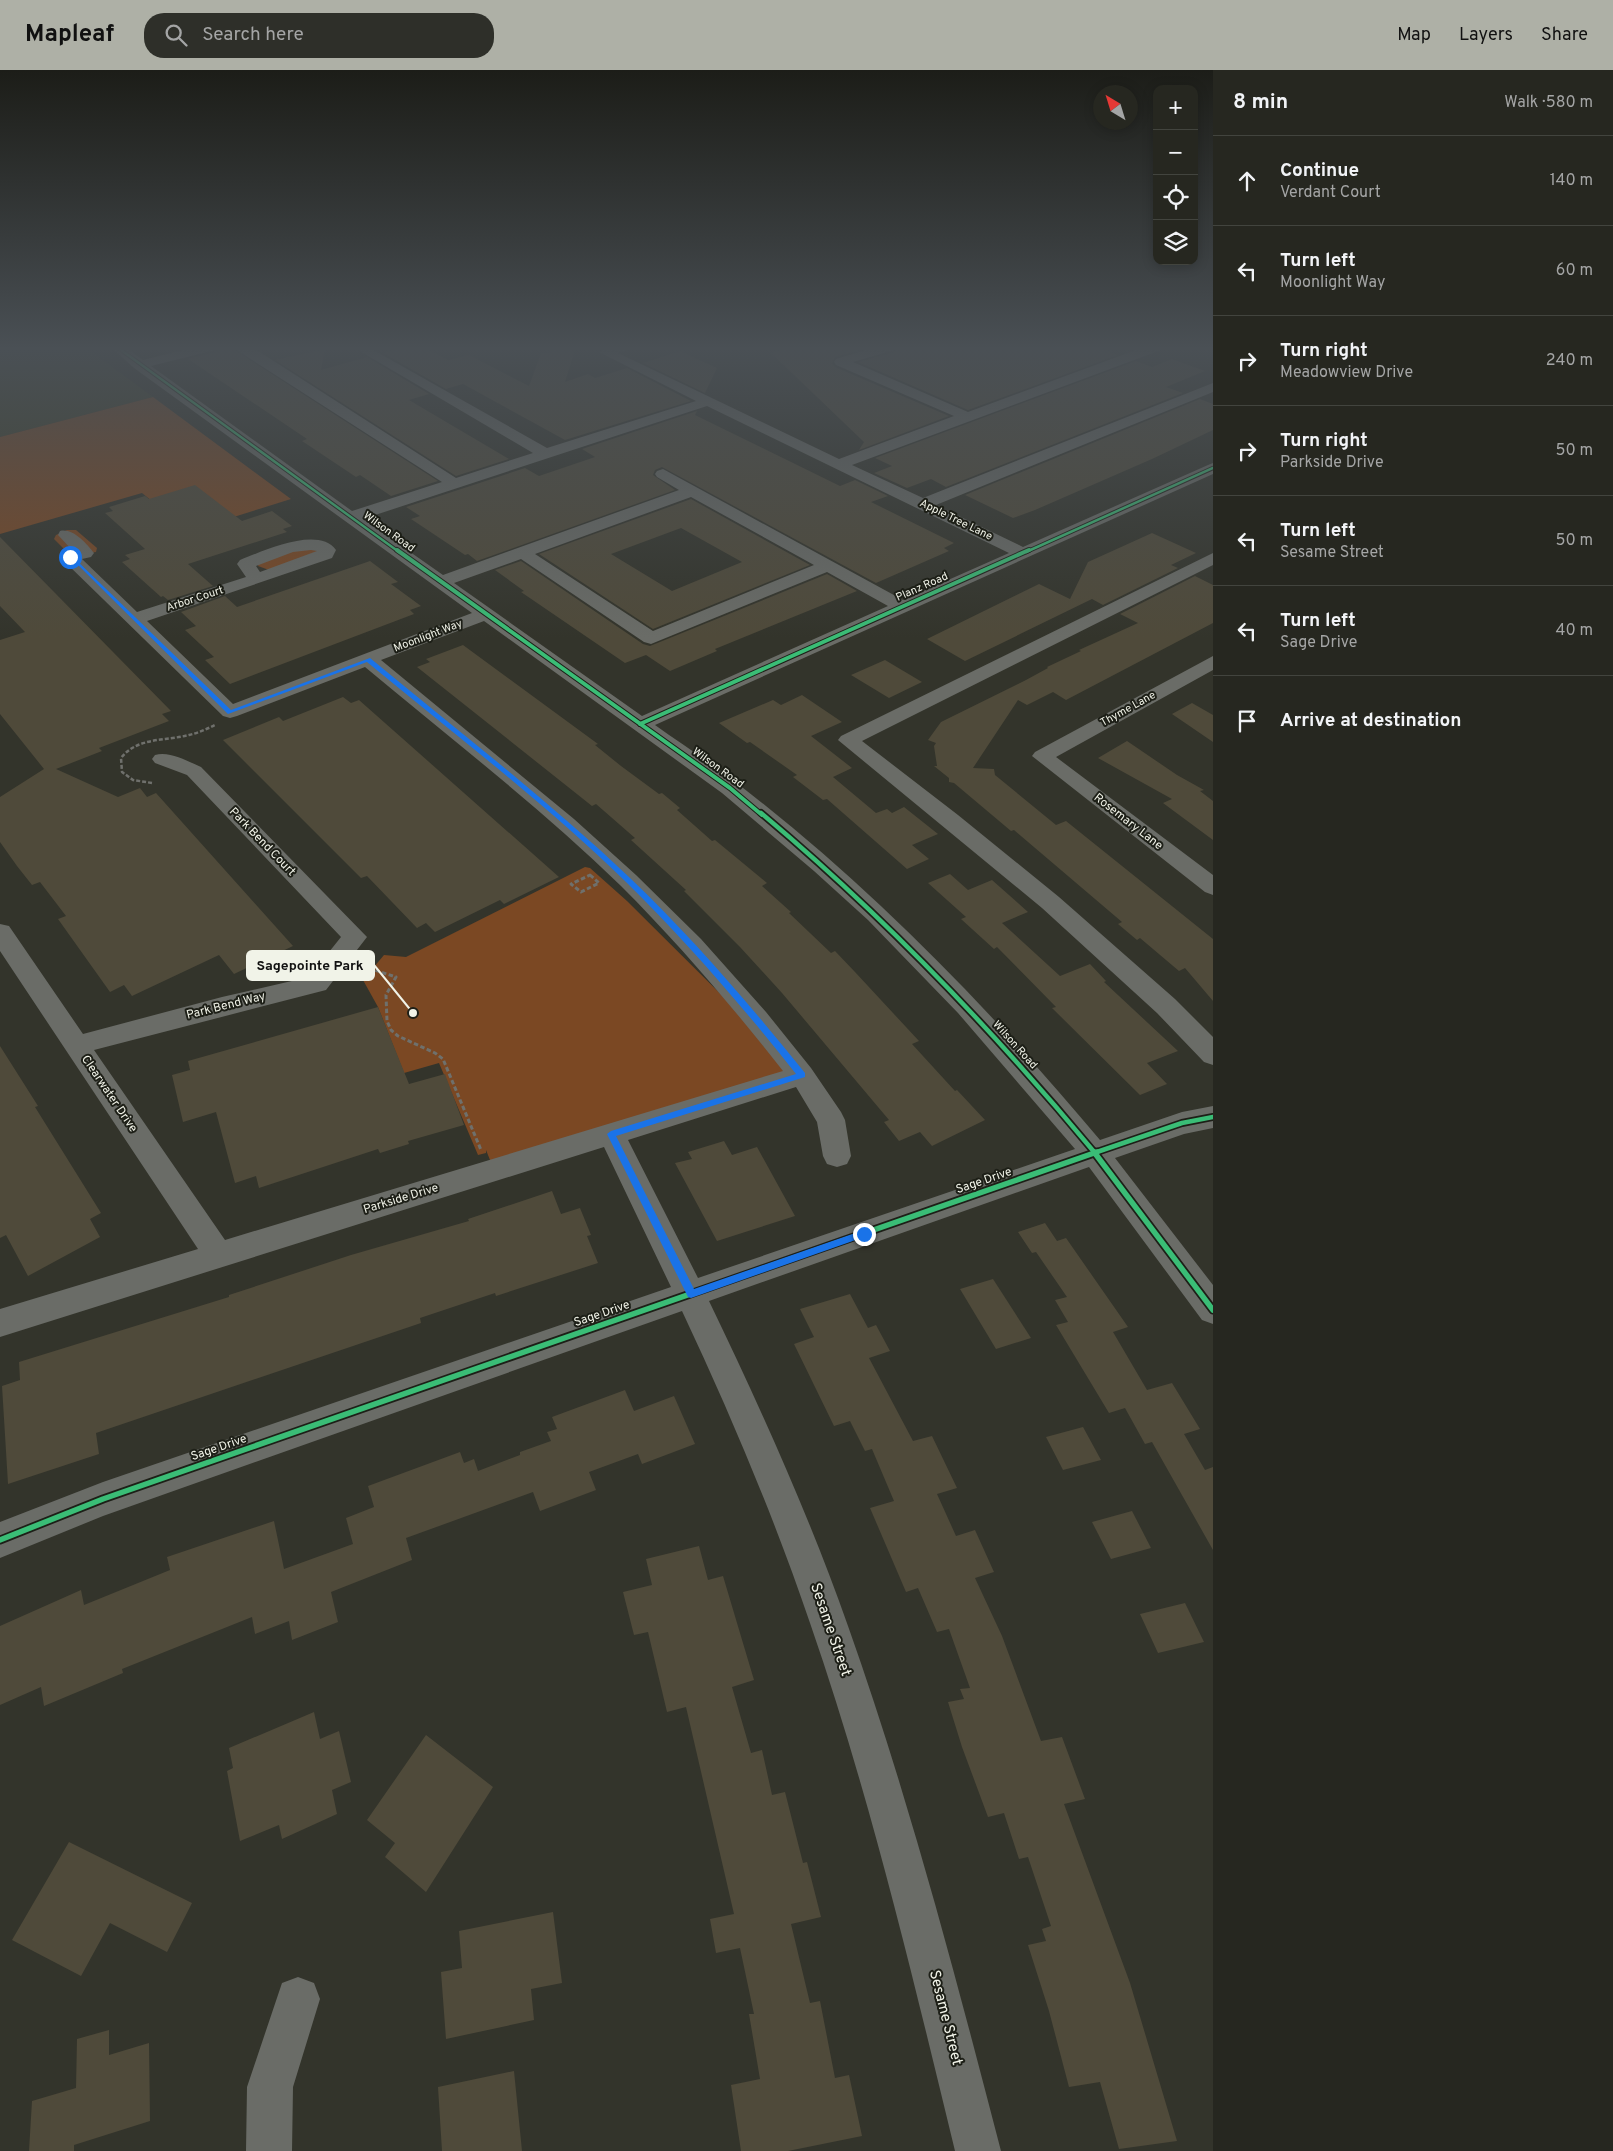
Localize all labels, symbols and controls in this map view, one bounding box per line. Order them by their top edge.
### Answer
search box [144,13,494,58]
text: Mapleaf [25,20,114,50]
icon: search [162,21,190,49]
text: Search here [202,23,304,47]
text: Map [1397,24,1431,47]
text: Layers [1459,24,1513,47]
text: Share [1541,24,1588,47]
north arrow [1093,85,1138,130]
map controls [1153,85,1198,265]
button: + [1153,85,1198,130]
text: 8 min [1233,89,1288,116]
text: Walk · 580 m [1504,93,1593,113]
button: − [1153,130,1198,175]
text: Continue [1280,159,1359,183]
icon: ahead [1233,167,1261,195]
text: 140 m [1550,171,1593,191]
button: locate [1153,175,1198,220]
text: Verdant Court [1280,183,1381,203]
button: layers [1153,220,1198,265]
text: Turn left [1280,249,1356,273]
icon: left [1233,257,1261,285]
text: 60 m [1556,261,1593,281]
text: Moonlight Way [1280,273,1385,293]
text: Turn right [1280,339,1368,363]
icon: right [1233,347,1261,375]
text: 240 m [1546,351,1593,371]
text: Meadowview Drive [1280,363,1413,383]
text: Turn right [1280,429,1368,453]
icon: right [1233,437,1261,465]
text: 50 m [1556,441,1593,461]
text: Parkside Drive [1280,453,1384,473]
street label: Apple Tree Lane [917,496,995,544]
street label: Wilson Road [360,509,418,555]
text: Turn left [1280,519,1356,543]
icon: left [1233,527,1261,555]
text: 50 m [1556,531,1593,551]
text: Sesame Street [1280,543,1384,563]
route start [59,546,82,569]
street label: Planz Road [894,569,950,605]
street label: Arbor Court [165,583,225,615]
text: Turn left [1280,609,1356,633]
street label: Moonlight Way [392,616,464,656]
icon: left [1233,617,1261,645]
text: 40 m [1555,621,1593,641]
text: Sage Drive [1280,633,1357,653]
street label: Thyme Lane [1098,688,1158,730]
icon: arrive [1233,707,1261,735]
text: Arrive at destination [1280,709,1461,733]
street label: Wilson Road [689,745,747,791]
street label: Rosemary Lane [1090,790,1166,854]
street label: Park Bend Court [225,804,299,880]
callout: Sagepointe Park [247,951,374,980]
text: Sagepointe Park [256,958,364,975]
street label: Park Bend Way [185,988,267,1024]
street label: Wilson Road [990,1018,1040,1072]
street label: Clearwater Drive [77,1052,141,1136]
street label: Sage Drive [954,1164,1014,1198]
street label: Parkside Drive [362,1180,440,1218]
route end [853,1223,876,1246]
street label: Sage Drive [572,1297,632,1331]
street label: Sage Drive [189,1431,249,1465]
street label: Sesame Street [805,1581,855,1679]
street label: Sesame Street [924,1968,966,2068]

